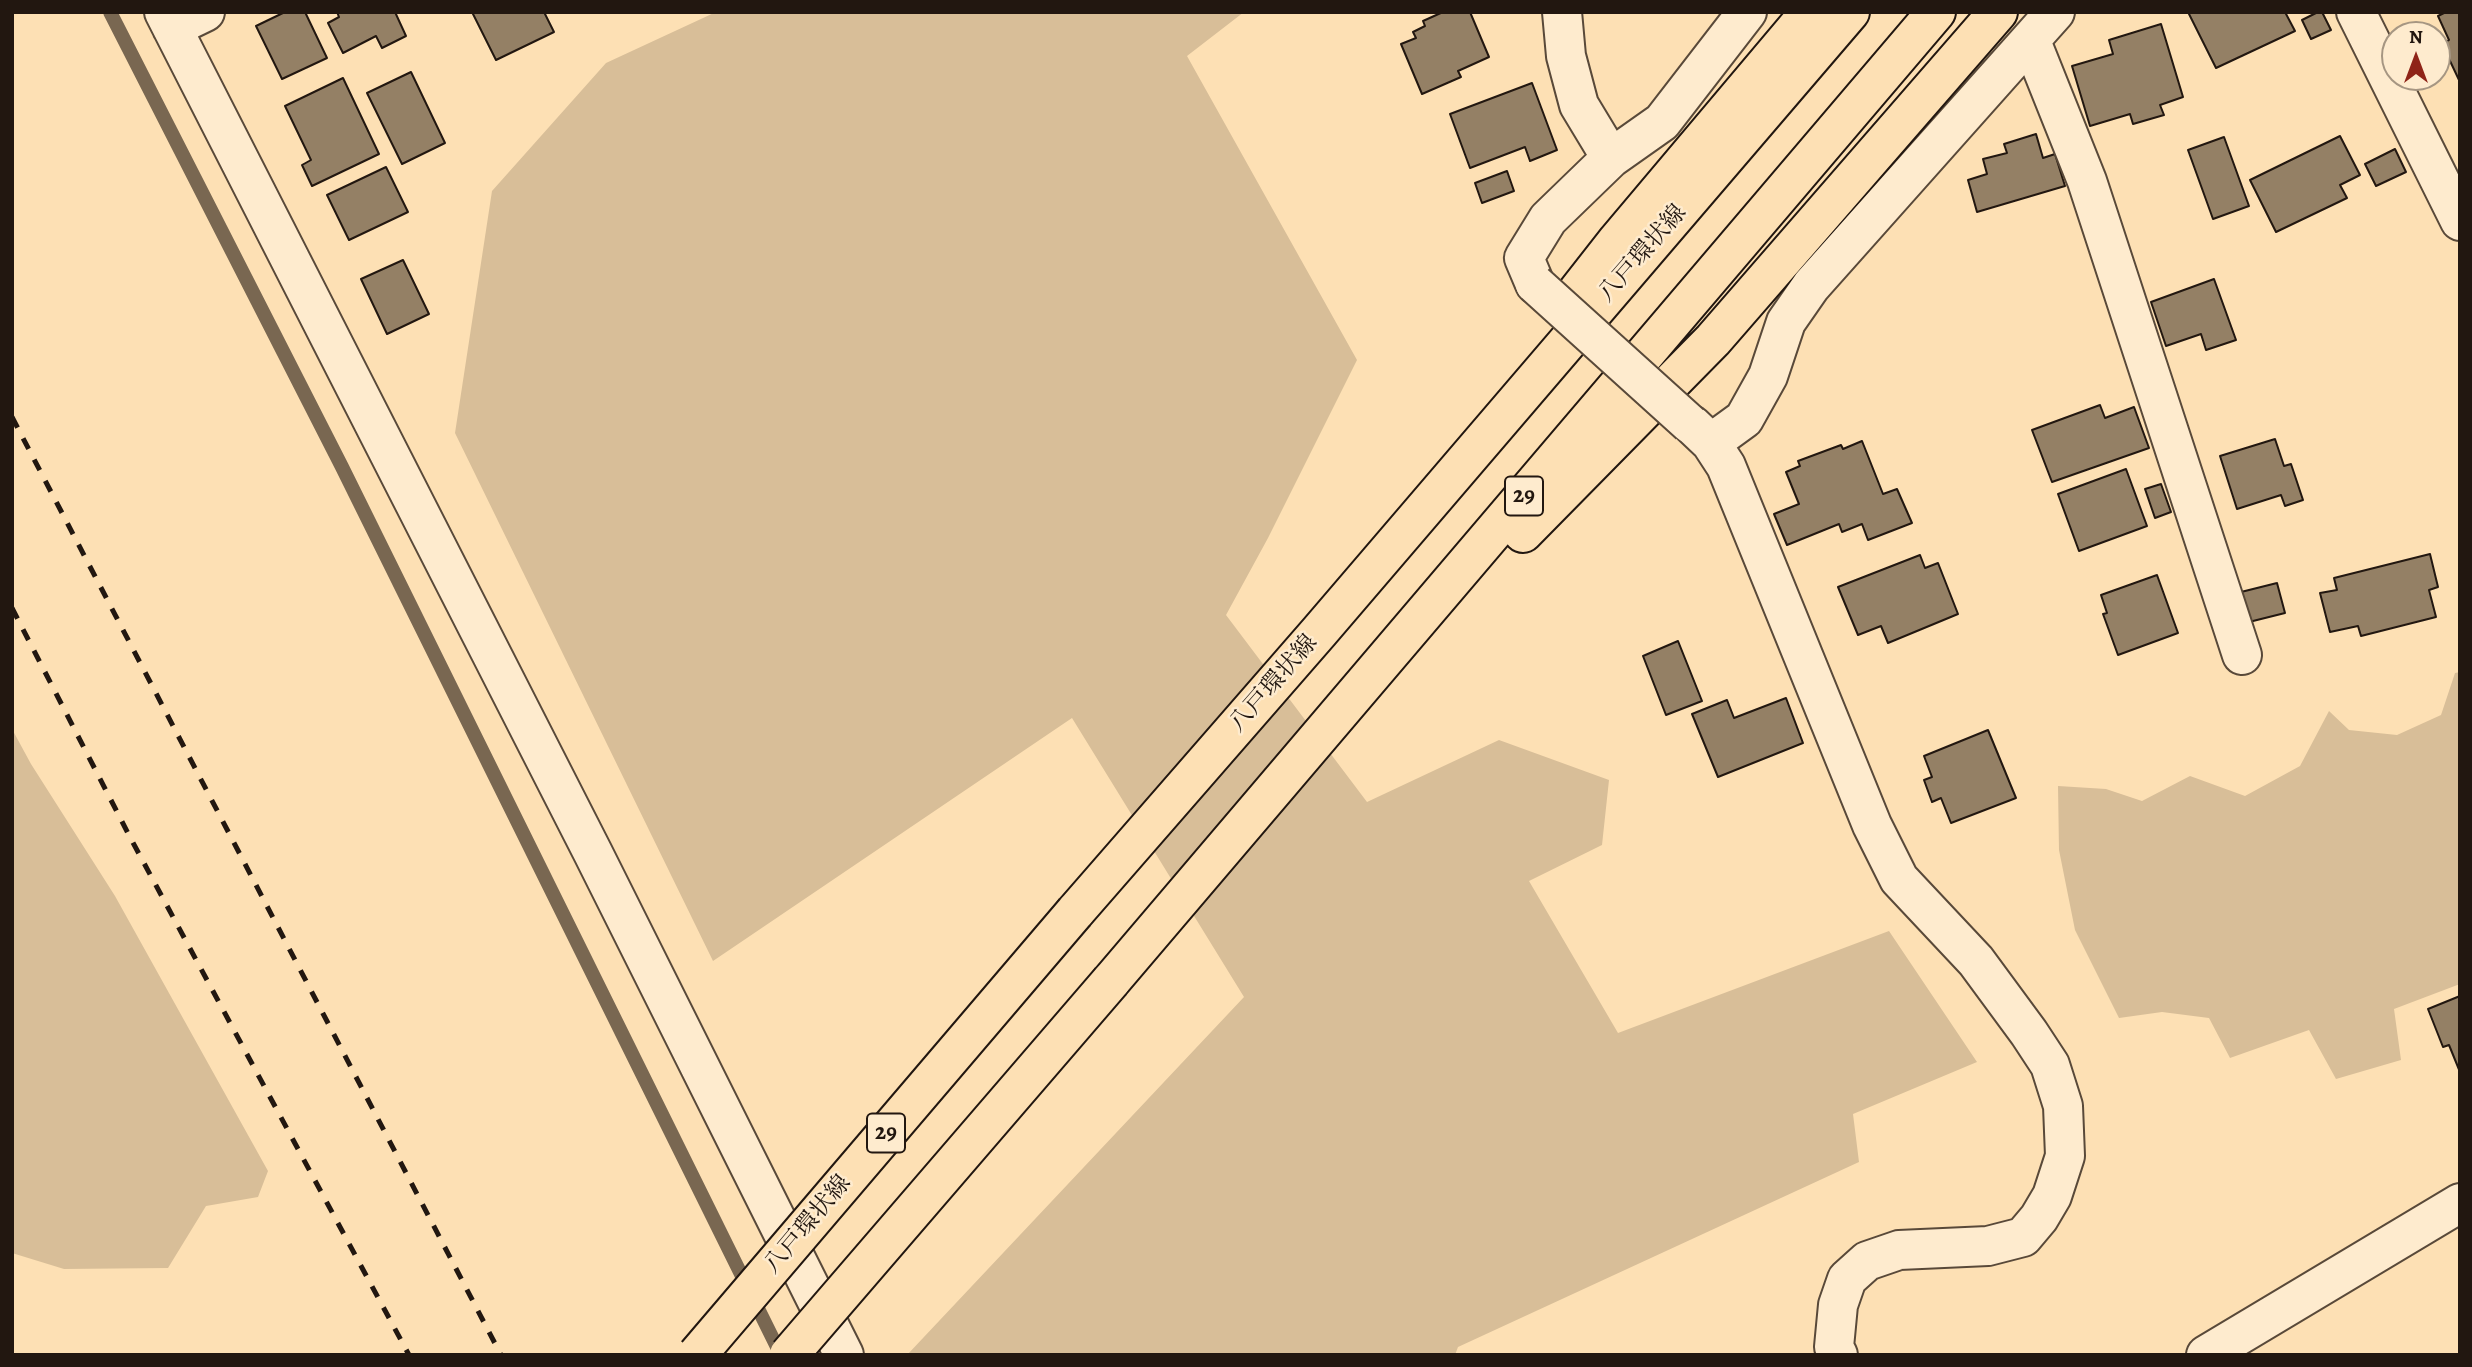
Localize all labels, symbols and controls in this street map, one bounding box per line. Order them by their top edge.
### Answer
north arrow [2381,21,2451,91]
text: N [2409,24,2423,50]
street label: 八戸環状線 [1593,199,1693,309]
road number: 29 [1505,476,1543,516]
street label: 八戸環状線 [1224,629,1324,739]
road number: 29 [867,1114,905,1152]
street label: 八戸環状線 [758,1170,858,1280]

